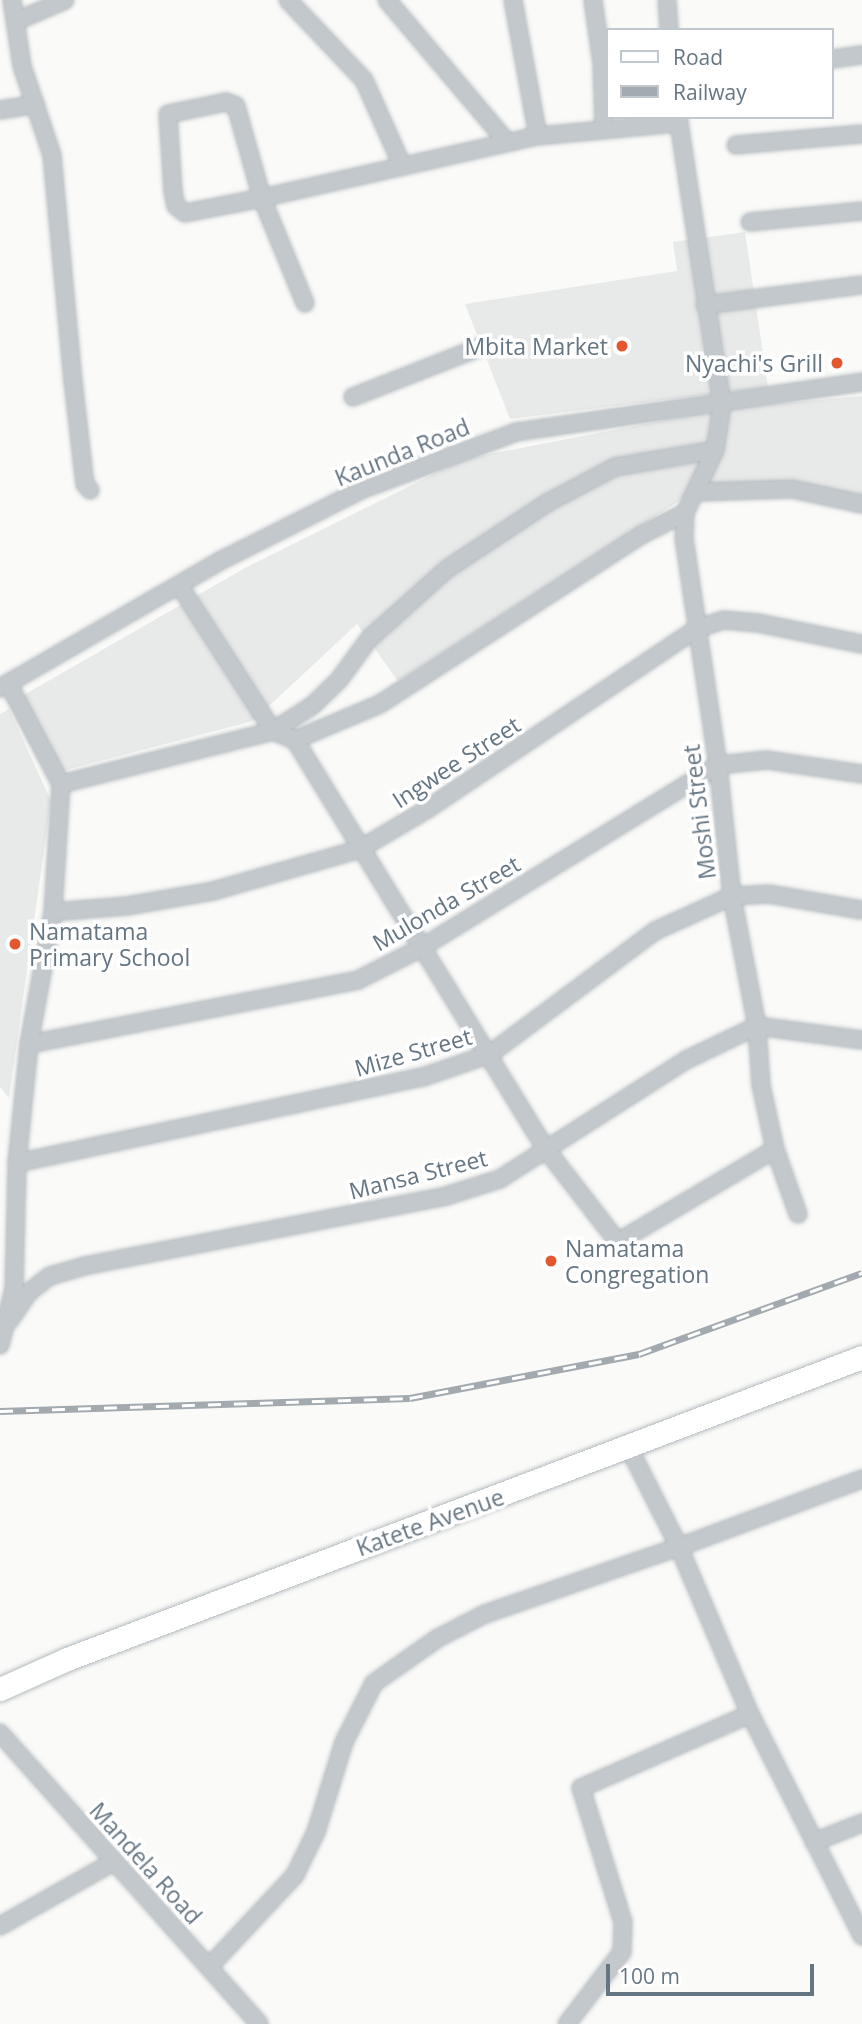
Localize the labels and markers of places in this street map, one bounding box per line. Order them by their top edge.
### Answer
place label: Mbita Market [464,332,608,360]
marker: Mbita Market [614,338,630,354]
place label: Nyachi's Grill [685,349,823,377]
marker: Nyachi's Grill [829,355,845,371]
place label: Namatama Primary School [29,917,190,971]
marker: Namatama Primary School [7,936,23,952]
place label: Namatama Congregation [565,1234,709,1288]
marker: Namatama Congregation [543,1253,559,1269]

